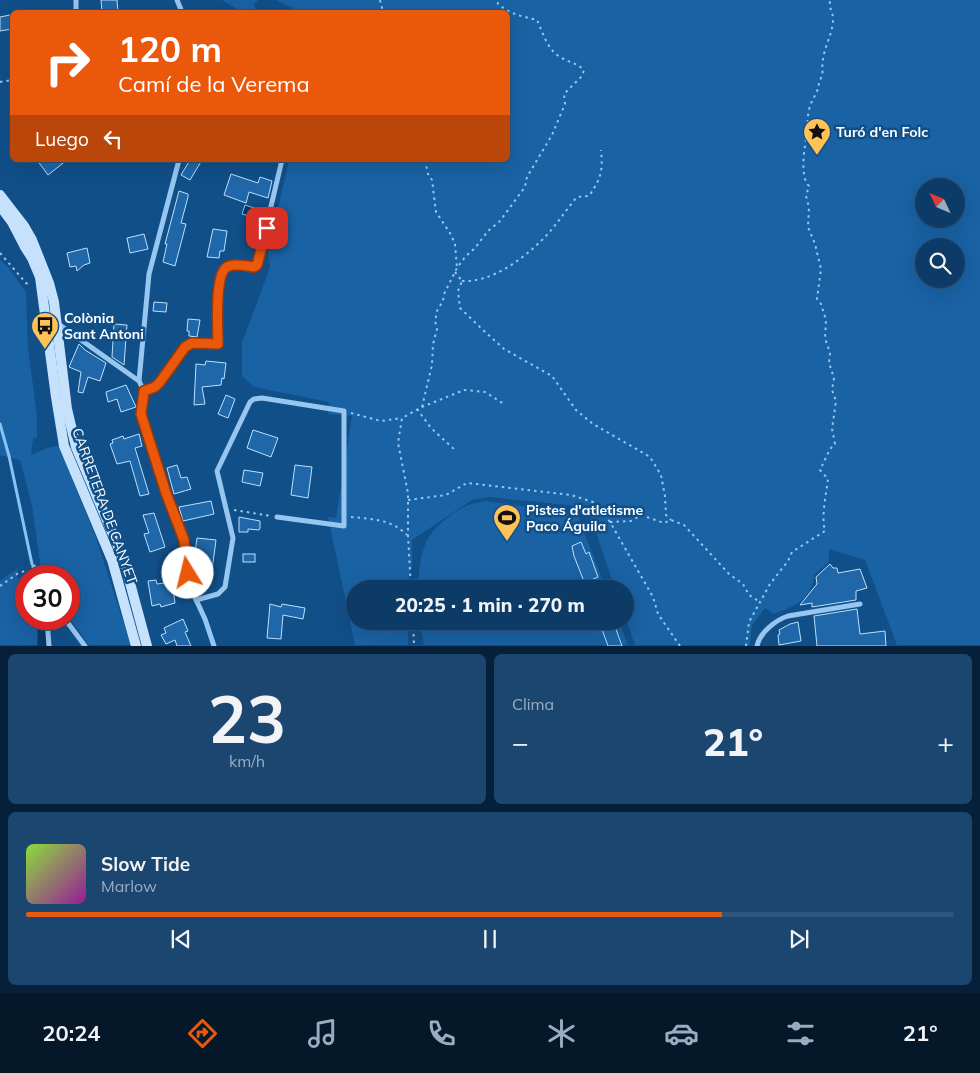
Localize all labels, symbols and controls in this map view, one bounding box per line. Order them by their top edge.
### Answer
text: 120 m [118,27,222,71]
icon: right [35,30,100,95]
text: Camí de la Verema [118,70,310,98]
place icon: Turó d'en Folc [802,117,832,156]
place label: Turó d'en Folc [836,123,928,141]
icon: left [99,125,127,153]
text: Luego [35,127,89,151]
north arrow [915,178,965,228]
map controls [915,178,965,288]
pin [246,207,288,249]
icon: arrive [253,214,281,242]
button: search [915,238,965,288]
place label: Colònia Sant Antoni [64,309,144,343]
bus stop icon: Colònia Sant Antoni [30,311,60,350]
street label: CARRETERA DE CANYET [68,425,142,587]
place label: Pistes d'atletisme Paco Águila [526,501,644,535]
sports icon: Pistes d'atletisme Paco Águila [492,503,522,542]
position arrow [161,546,213,598]
speed limit sign: 30 [15,565,80,630]
text: 20:25 · 1 min · 270 m [395,593,585,617]
text: 23 [208,678,286,759]
text: Clima [512,694,554,714]
text: 21° [703,718,763,766]
text: − [512,725,529,760]
text: + [937,725,954,760]
text: km/h [229,751,265,771]
text: Slow Tide [101,852,190,876]
text: Marlow [101,876,157,896]
icon: previous [167,925,195,953]
icon: pause [476,925,504,953]
icon: next [785,925,813,953]
icon: directions [185,1016,220,1051]
icon: music [305,1016,340,1051]
icon: phone [424,1016,459,1051]
icon: climate [544,1016,579,1051]
icon: car [664,1016,699,1051]
icon: filters [783,1016,818,1051]
text: 20:24 [42,1019,101,1047]
text: 21° [903,1019,938,1047]

